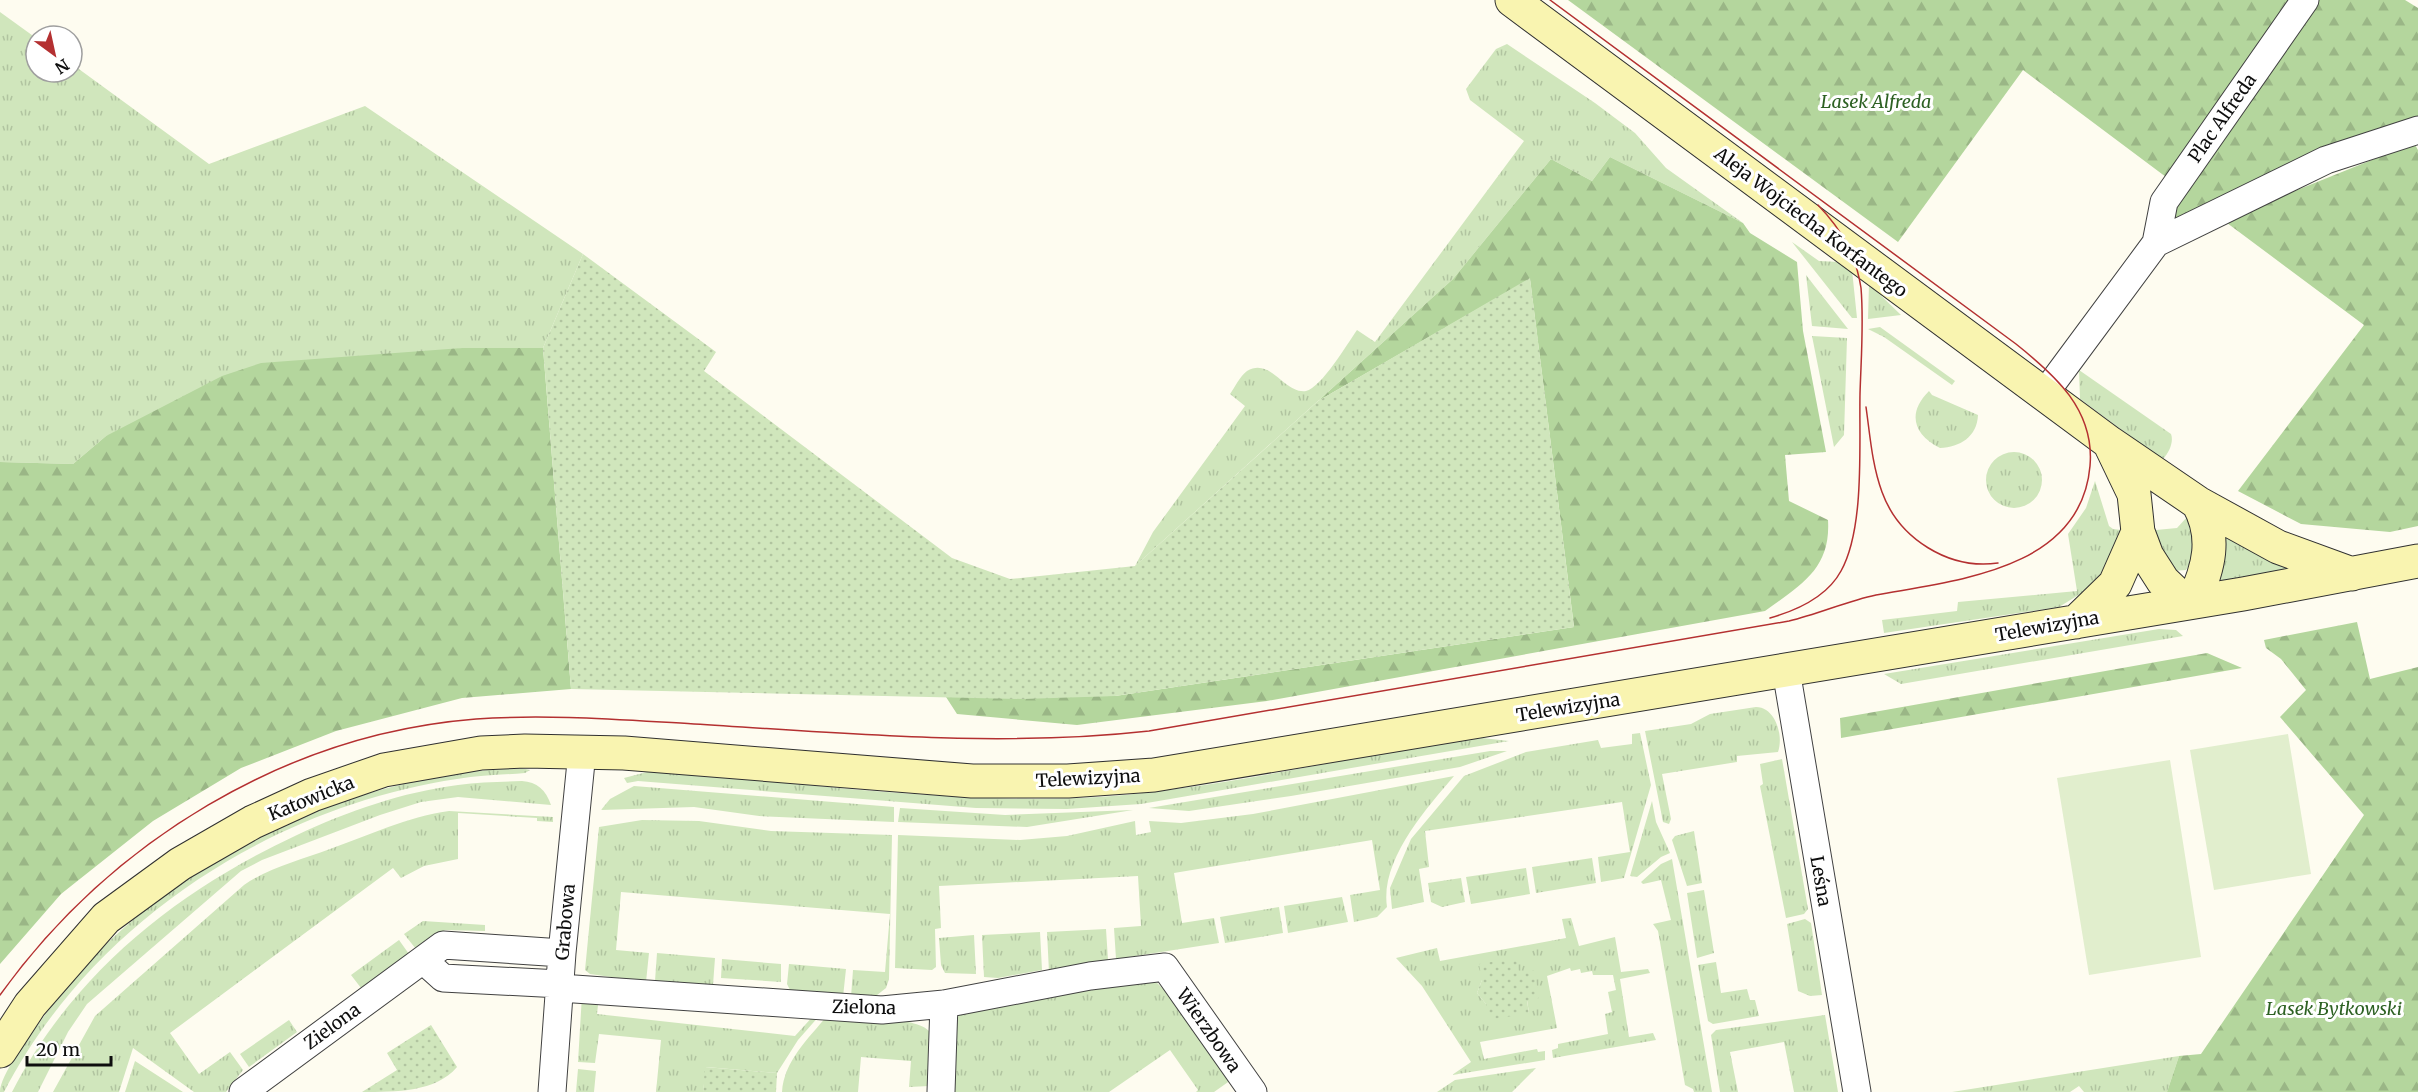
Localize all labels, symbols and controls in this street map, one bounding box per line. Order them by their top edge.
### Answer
north arrow [24,24,84,84]
text: N [51,55,73,79]
street label: Plac Alfreda [2183,69,2261,167]
park label: Lasek Alfreda [1821,90,1931,113]
street label: Aleja Wojciecha Korfantego [1709,141,1912,302]
street label: Telewizyjna [1993,606,2101,646]
street label: Telewizyjna [1514,687,1622,727]
street label: Telewizyjna [1035,764,1141,792]
street label: Katowicka [265,770,358,826]
street label: Leśna [1805,854,1837,909]
street label: Grabowa [550,882,580,961]
street label: Wierzbowa [1171,983,1247,1077]
street label: Zielona [832,995,897,1019]
park label: Lasek Bytkowski [2266,997,2402,1020]
street label: Zielona [299,998,365,1054]
scale bar [27,1029,111,1067]
text: 20 m [36,1038,80,1061]

